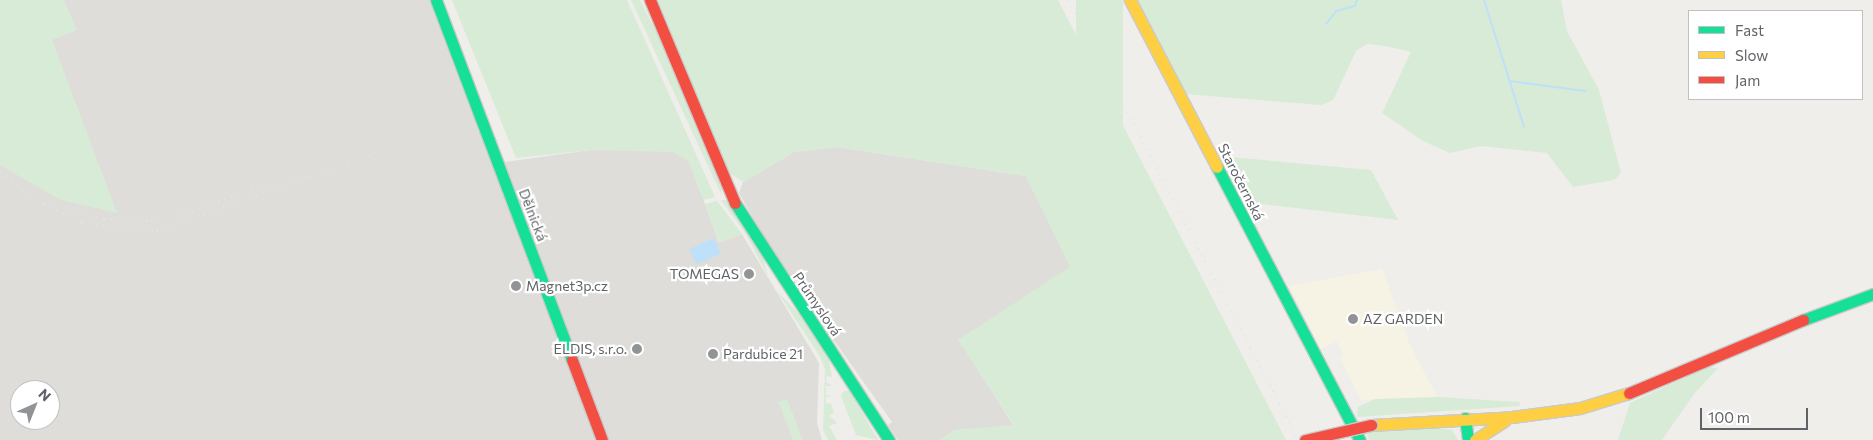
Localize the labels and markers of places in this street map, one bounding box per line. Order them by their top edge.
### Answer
place label: TOMEGAS [669,266,739,282]
marker: TOMEGAS [743,268,755,280]
place label: Magnet3p.cz [526,278,608,294]
marker: Magnet3p.cz [510,280,522,292]
place label: AZ GARDEN [1363,311,1443,327]
marker: AZ GARDEN [1347,313,1359,325]
place label: ELDIS, s.r.o. [554,341,627,357]
marker: ELDIS, s.r.o. [631,343,643,355]
place label: Pardubice 21 [723,346,803,362]
marker: Pardubice 21 [707,348,719,360]

